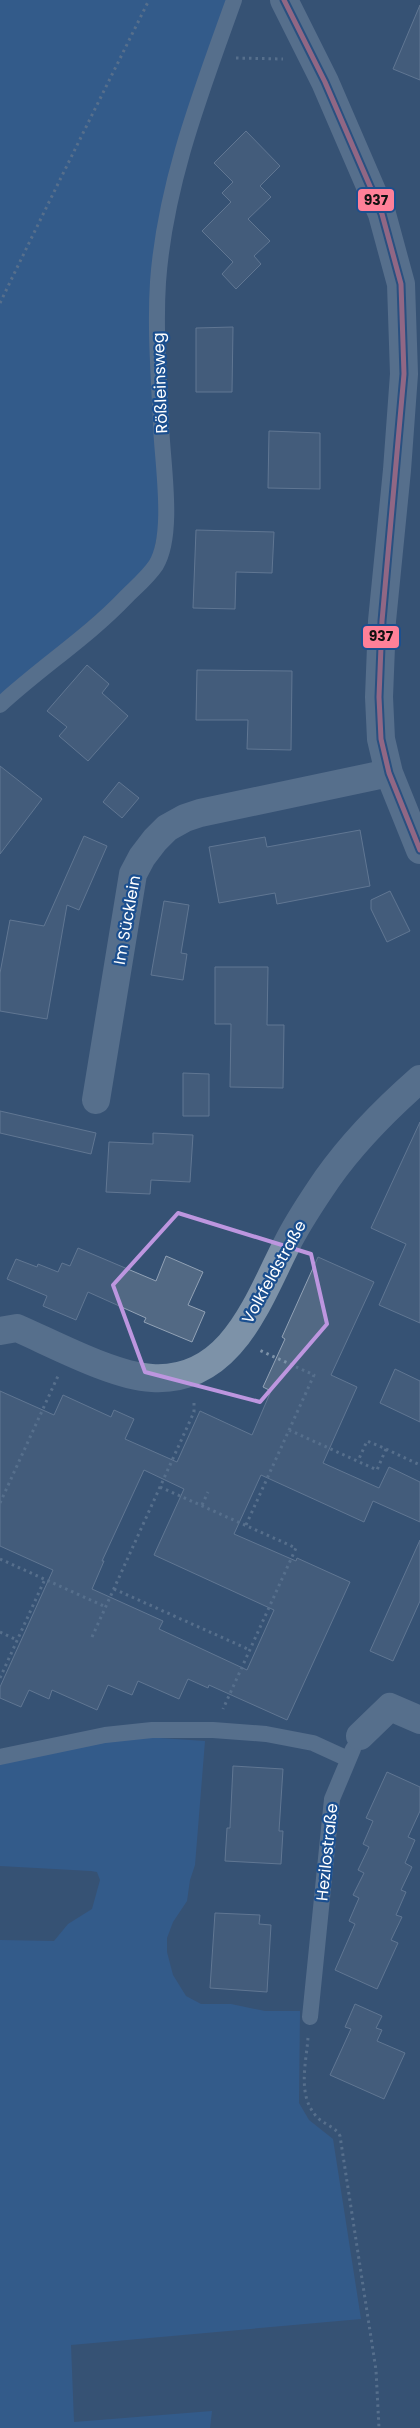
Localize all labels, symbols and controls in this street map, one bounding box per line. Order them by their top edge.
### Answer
line badge: 937 [357,188,395,212]
text: 937 [364,190,389,210]
street label: Rößleinsweg [147,332,173,434]
line badge: 937 [362,625,400,649]
text: 937 [369,626,394,646]
street label: Im Sücklein [108,874,146,966]
street label: Volkfeldstraße [236,1216,312,1328]
street label: Hezilostraße [310,1802,344,1902]

